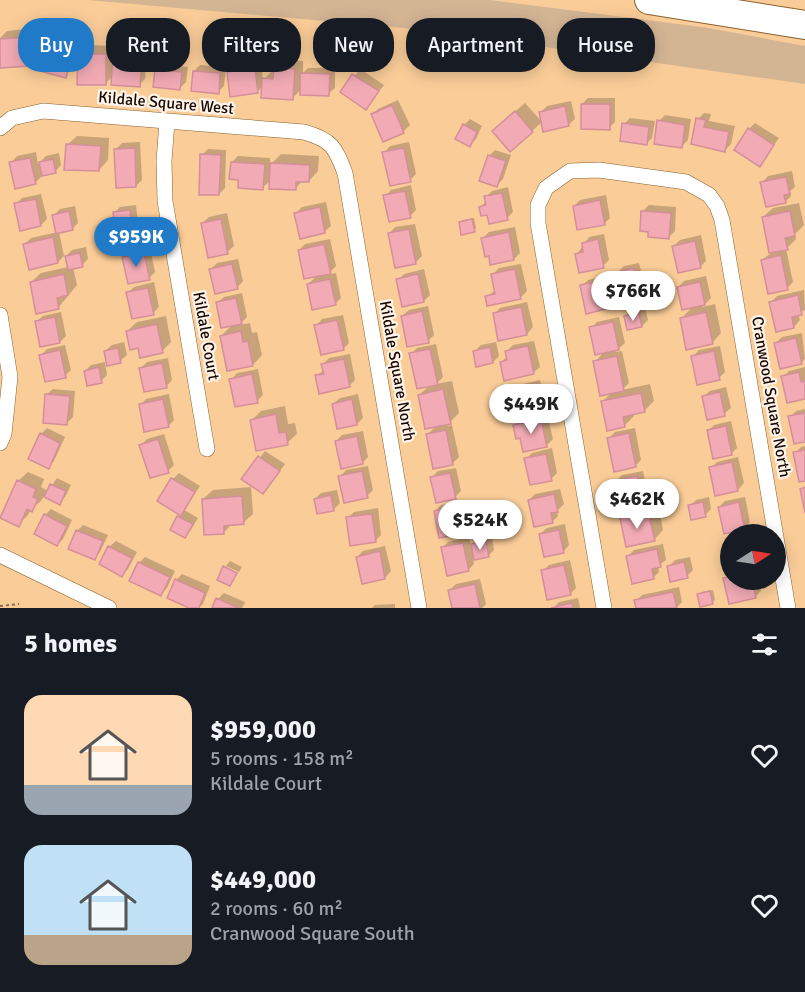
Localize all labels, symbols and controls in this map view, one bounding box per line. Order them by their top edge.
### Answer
chip: Buy [18,18,94,72]
chip: Rent [106,18,190,72]
chip: Filters [202,18,301,72]
chip: New [313,18,394,72]
chip: Apartment [406,18,545,72]
chip: House [557,18,655,72]
street label: Kildale Square West [97,87,235,119]
pin: $959K [94,217,178,268]
text: $959K [108,224,164,249]
pin: $766K [591,271,675,322]
text: $766K [605,278,661,303]
street label: Kildale Court [188,290,224,382]
street label: Kildale Square North [375,299,419,443]
street label: Cranwood Square North [747,315,795,479]
pin: $449K [489,384,573,435]
text: $449K [503,391,559,416]
pin: $462K [595,479,679,530]
text: $462K [609,486,665,511]
pin: $524K [438,500,522,551]
text: $524K [452,507,508,532]
north arrow [720,524,786,590]
map controls [720,524,786,590]
text: 5 homes [24,628,117,660]
icon: filters [748,628,781,661]
text: $959,000 [210,714,316,746]
icon: home [72,719,144,791]
icon: heart [748,739,781,772]
text: 5 rooms · 158 m² [210,746,354,771]
text: Kildale Court [210,771,322,796]
text: $449,000 [210,864,316,896]
icon: home [72,869,144,941]
icon: heart [748,889,781,922]
text: 2 rooms · 60 m² [210,896,343,921]
text: Cranwood Square South [210,921,415,946]

